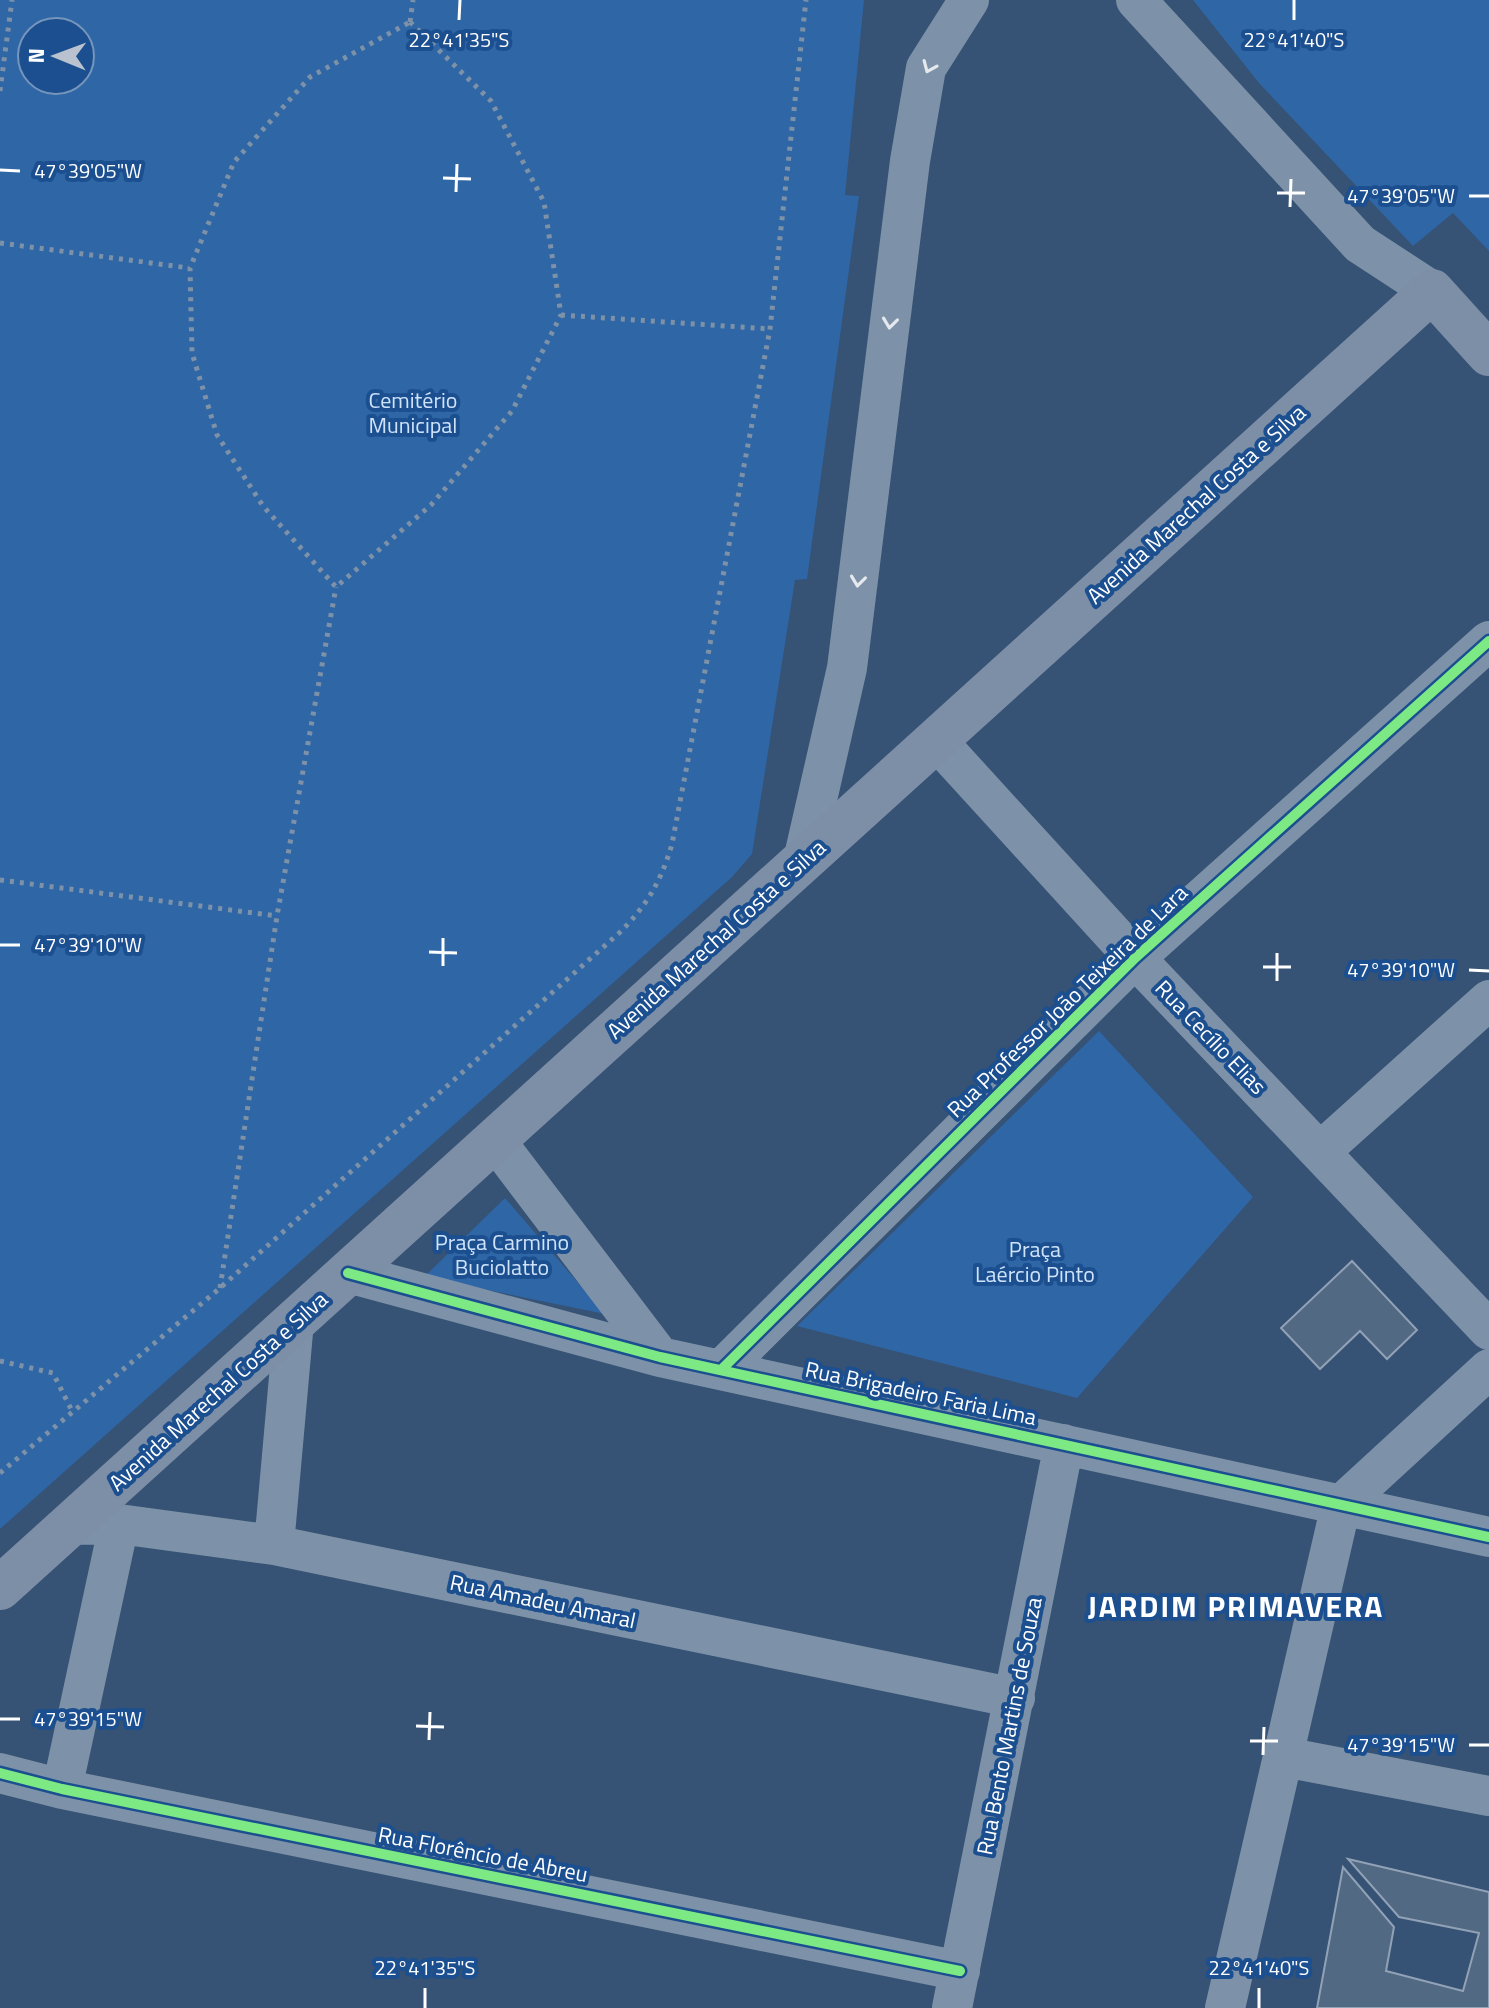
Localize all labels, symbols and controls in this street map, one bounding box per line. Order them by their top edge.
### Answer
north arrow [16,16,96,96]
text: 22°41'35"S [409,24,509,55]
text: 22°41'40"S [1244,24,1344,55]
text: N [19,48,53,64]
one-way arrow [923,59,939,73]
text: 47°39'05"W [34,155,142,186]
text: 47°39'05"W [1347,180,1455,211]
one-way arrow [881,317,898,330]
park label: Cemitério Municipal [369,383,457,442]
street label: Avenida Marechal Costa e Silva [1079,396,1313,612]
one-way arrow [849,575,866,588]
street label: Avenida Marechal Costa e Silva [599,831,833,1047]
street label: Rua Professor João Teixeira de Lara [939,876,1195,1126]
text: 47°39'10"W [34,929,142,960]
text: 47°39'10"W [1347,954,1455,985]
street label: Rua Cecílio Elias [1147,972,1275,1102]
park label: Praça Carmino Buciolatto [435,1225,569,1284]
park label: Praça Laércio Pinto [975,1232,1095,1291]
street label: Avenida Marechal Costa e Silva [101,1283,335,1499]
street label: Rua Brigadeiro Faria Lima [802,1352,1040,1434]
street label: Rua Amadeu Amaral [447,1565,639,1637]
district label: JARDIM PRIMAVERA [1088,1583,1384,1629]
street label: Rua Bento Martins de Souza [967,1594,1051,1858]
text: 47°39'15"W [34,1703,142,1734]
text: 47°39'15"W [1347,1729,1455,1760]
street label: Rua Florêncio de Abreu [375,1817,591,1891]
text: 22°41'35"S [375,1952,475,1983]
text: 22°41'40"S [1209,1952,1309,1983]

